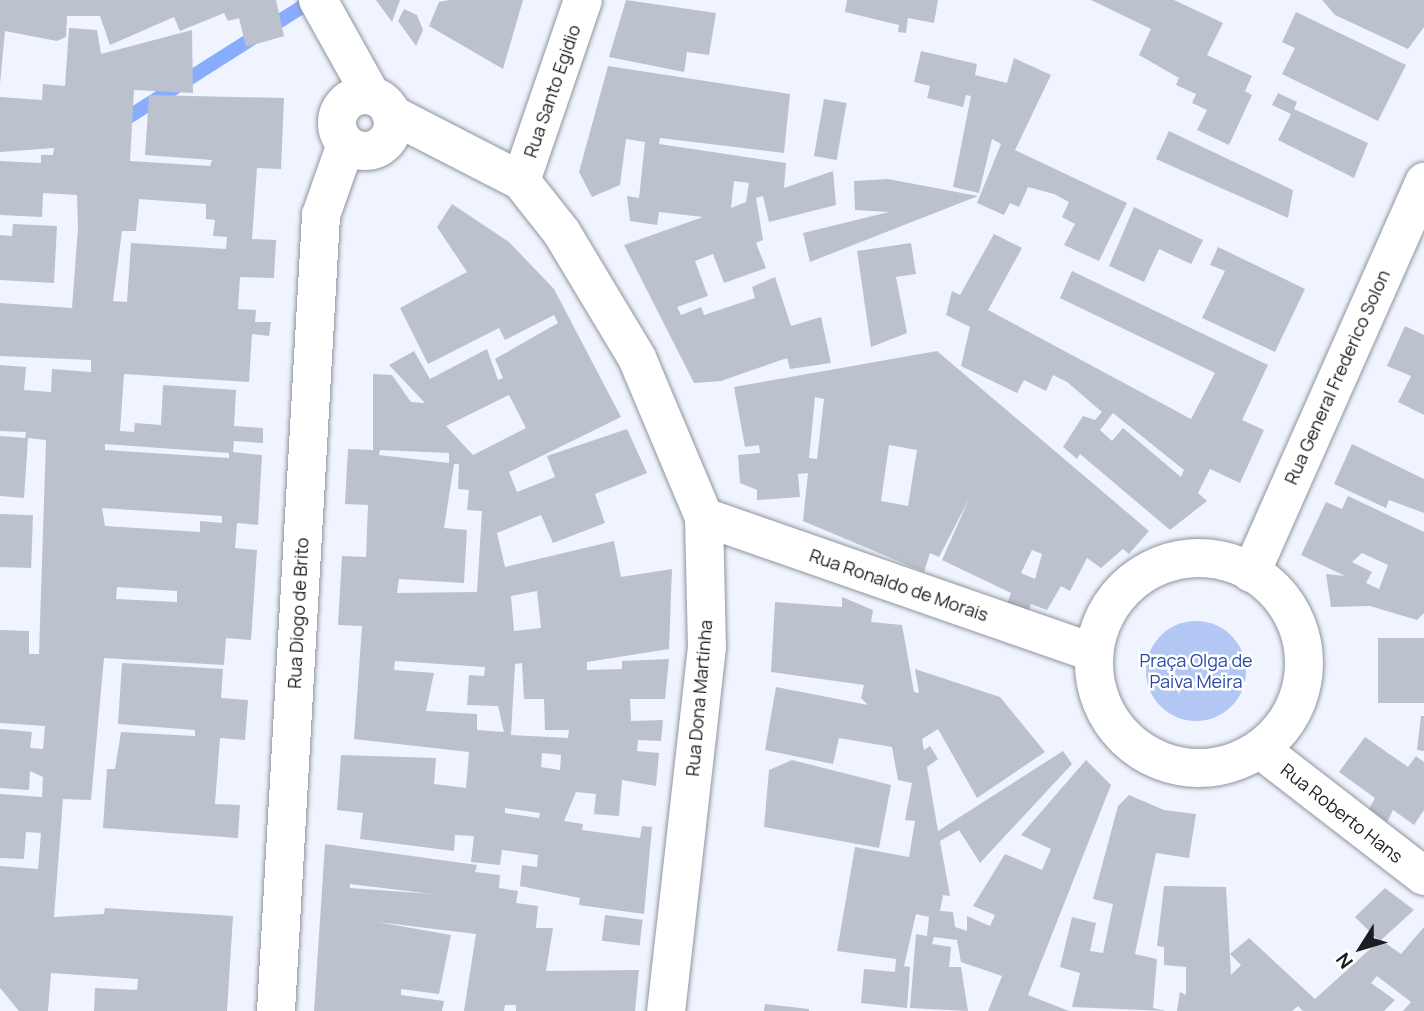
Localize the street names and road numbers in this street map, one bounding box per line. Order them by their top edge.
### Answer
street label: Rua Santo Egidio [519,22,585,160]
street label: Rua General Frederico Solon [1280,266,1394,488]
street label: Rua Diogo de Brito [283,537,313,689]
street label: Rua Ronaldo de Morais [807,544,991,626]
street label: Rua Dona Martinha [681,619,717,777]
street label: Rua Roberto Hans [1277,759,1407,867]

